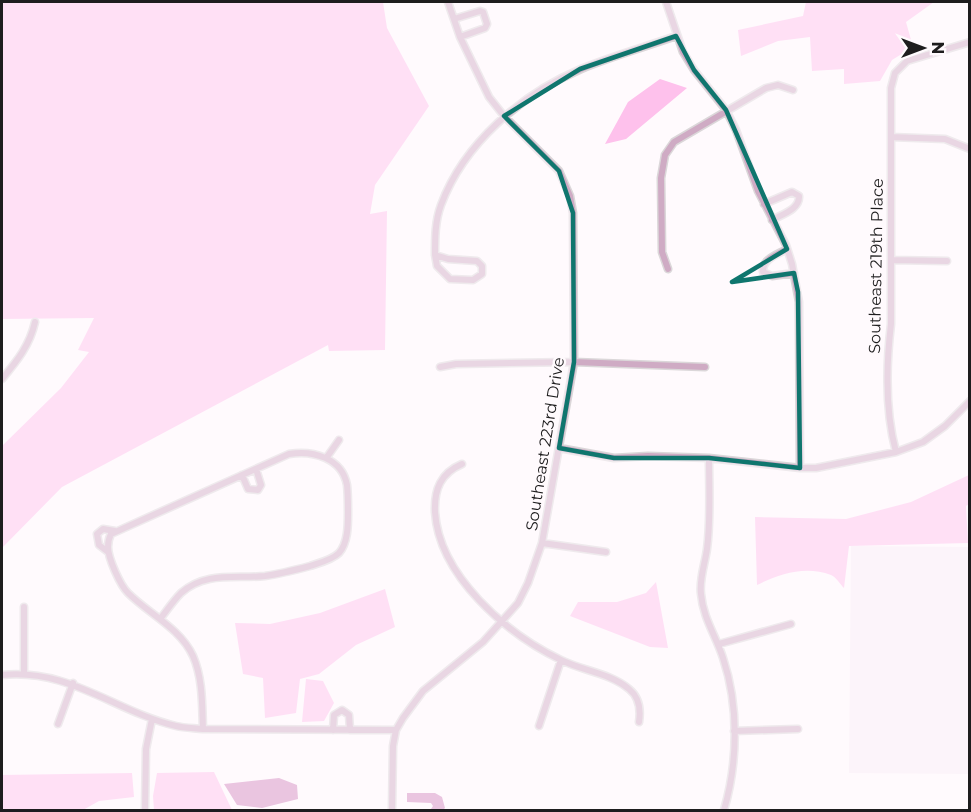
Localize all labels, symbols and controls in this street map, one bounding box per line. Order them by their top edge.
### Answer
north arrow [893,18,953,78]
text: N [928,42,947,54]
street label: Southeast 219th Place [865,178,887,354]
street label: Southeast 223rd Drive [522,356,568,532]

